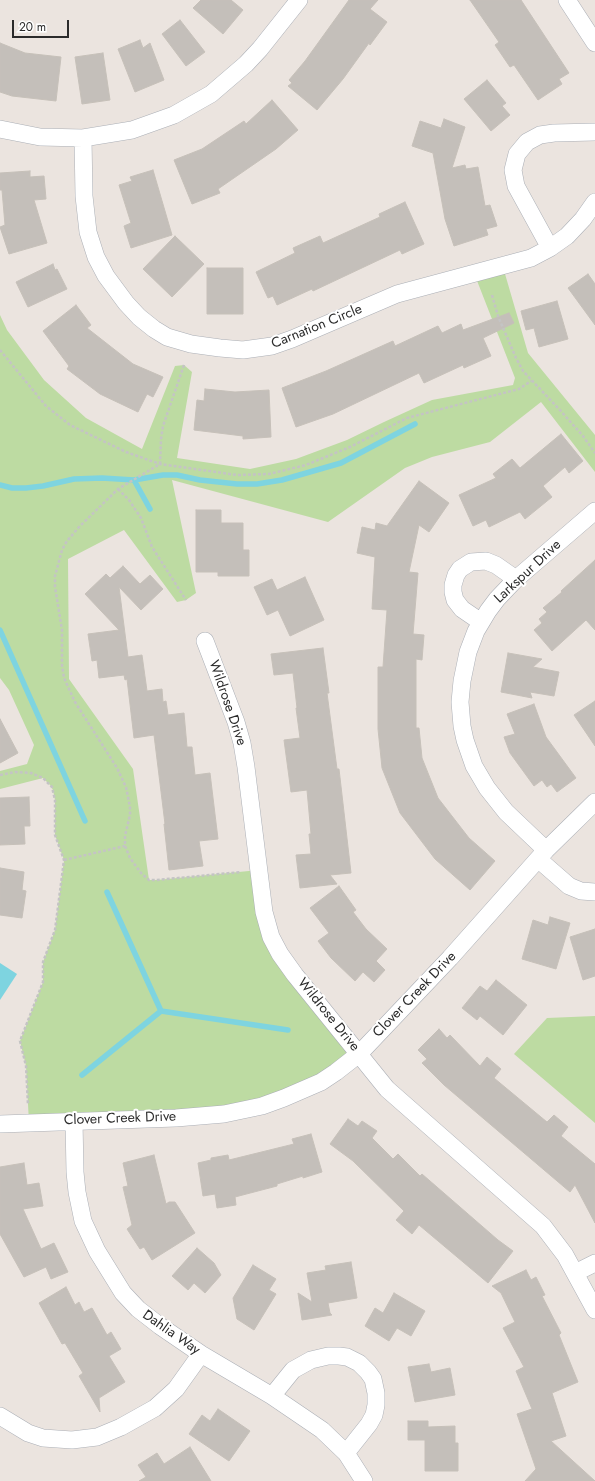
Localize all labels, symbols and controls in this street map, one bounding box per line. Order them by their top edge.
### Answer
scale bar [14,12,71,38]
text: 20 m [19,18,46,36]
street label: Carnation Circle [269,301,365,353]
street label: Larkspur Drive [491,537,565,607]
street label: Wildrose Drive [205,658,249,748]
street label: Clover Creek Drive [370,949,460,1041]
street label: Wildrose Drive [293,975,363,1055]
street label: Clover Creek Drive [63,1109,177,1129]
street label: Dahlia Way [139,1307,203,1359]

